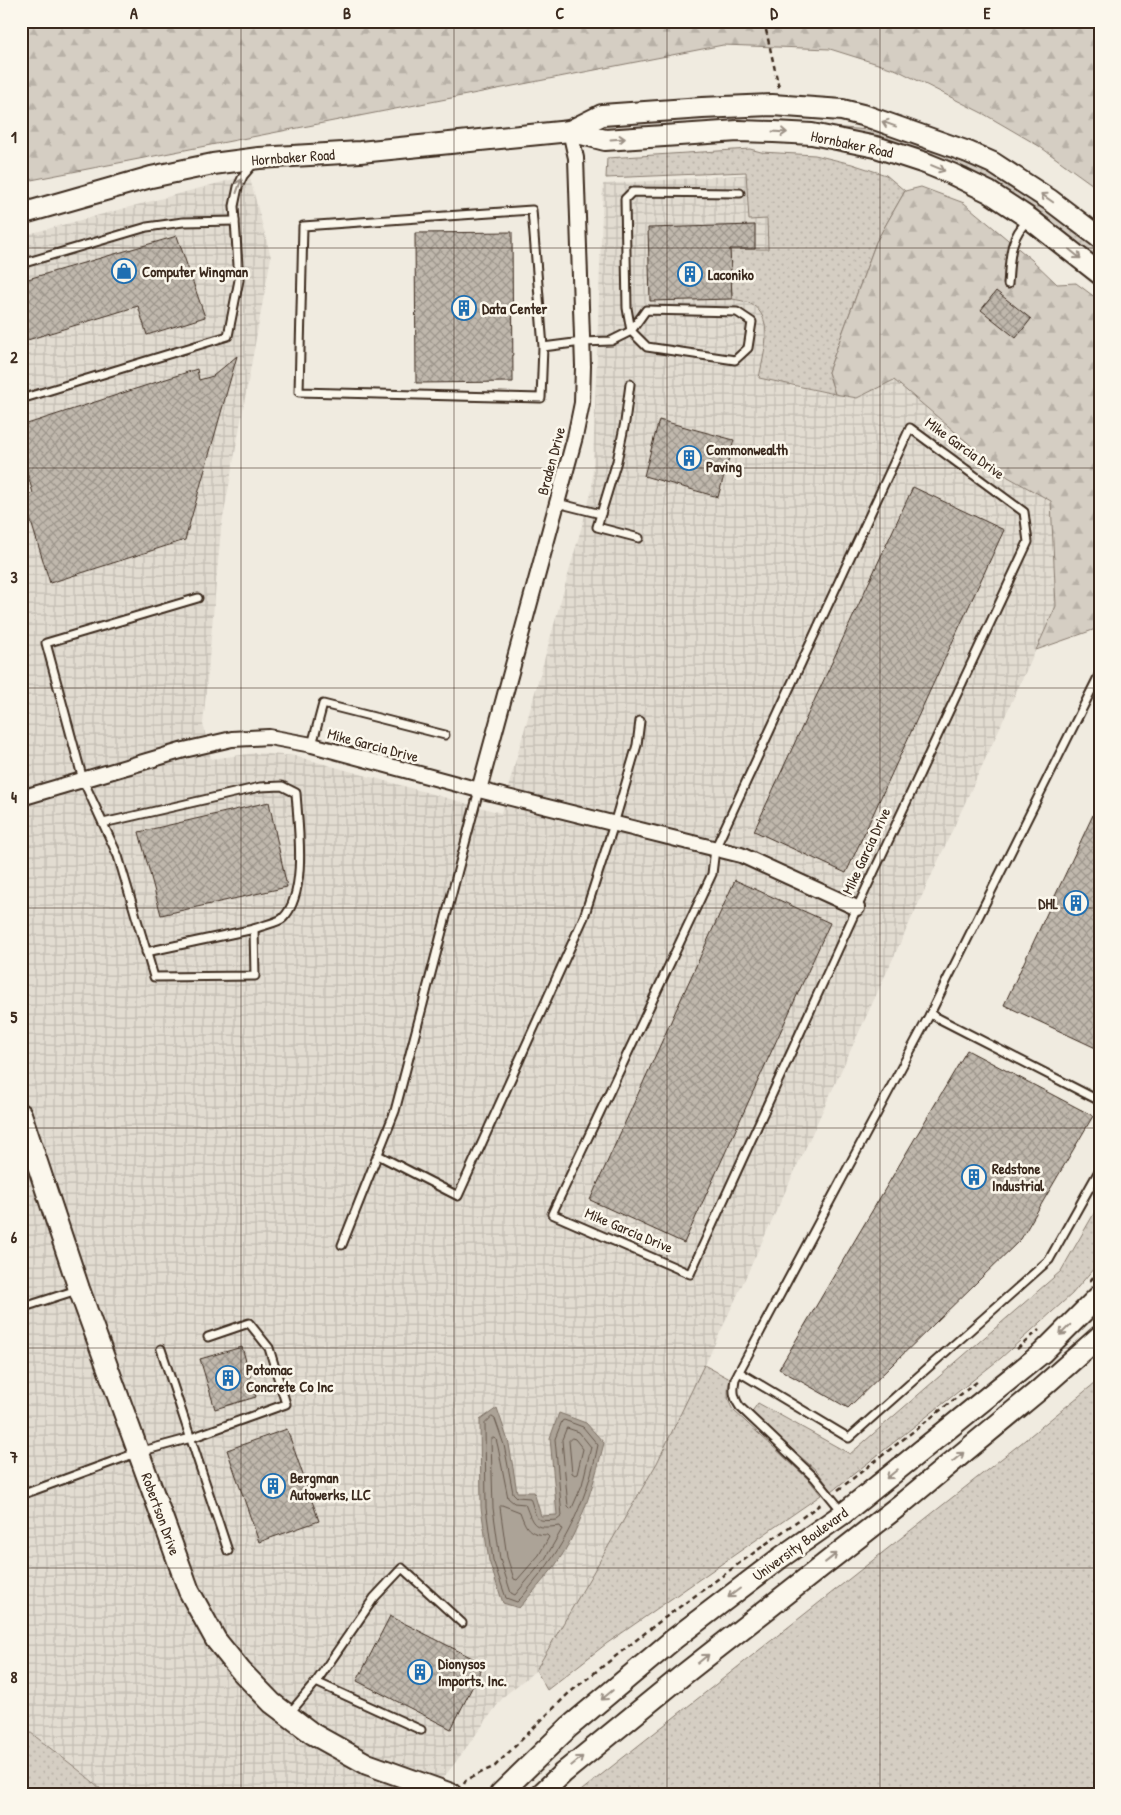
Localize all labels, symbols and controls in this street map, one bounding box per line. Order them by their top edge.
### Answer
text: A [130,2,138,24]
text: B [343,2,351,24]
text: C [556,2,565,24]
text: D [770,2,778,24]
text: E [983,2,991,24]
one-way arrow [882,119,897,128]
street label: Hornbaker Road [809,125,895,163]
text: 1 [11,126,17,148]
one-way arrow [772,128,788,137]
one-way arrow [609,135,625,144]
street label: Hornbaker Road [251,144,336,170]
one-way arrow [930,163,945,173]
one-way arrow [235,179,244,195]
one-way arrow [1040,193,1054,203]
one-way arrow [1068,248,1081,259]
shop icon: Computer Wingman [111,258,137,284]
place label: Computer Wingman [142,261,248,283]
building icon: Laconiko [677,261,703,287]
place label: Laconiko [708,264,754,285]
building icon: Data Center [451,295,477,321]
place label: Data Center [482,298,548,319]
text: 2 [10,346,18,368]
street label: Mike Garcia Drive [921,412,1009,484]
street label: Braden Drive [532,425,570,497]
place label: Commonwealth Paving [706,439,788,478]
building icon: Commonwealth Paving [676,445,702,471]
text: 3 [10,566,18,588]
street label: Mike Garcia Drive [325,723,421,767]
text: 4 [11,786,17,808]
street label: Mike Garcia Drive [837,804,895,898]
building icon: DHL [1063,890,1089,916]
place label: DHL [1038,893,1058,914]
text: 5 [11,1006,18,1028]
place label: Redstone Industrial [992,1158,1045,1196]
building icon: Redstone Industrial [961,1164,987,1190]
street label: Mike Garcia Drive [582,1202,676,1258]
text: 6 [11,1226,18,1248]
one-way arrow [1060,1323,1072,1335]
place label: Potomac Concrete Co Inc [246,1359,334,1397]
building icon: Potomac Concrete Co Inc [215,1365,241,1391]
text: 7 [9,1446,18,1468]
one-way arrow [951,1452,964,1463]
place label: Bergman Autowerks, LLC [290,1467,371,1505]
one-way arrow [886,1468,899,1479]
street label: Robertson Drive [136,1470,186,1558]
building icon: Bergman Autowerks, LLC [260,1473,286,1499]
street label: University Boulevard [748,1502,852,1586]
one-way arrow [824,1553,838,1563]
one-way arrow [728,1588,741,1599]
place label: Dionysos Imports, Inc. [438,1653,507,1692]
one-way arrow [696,1653,709,1664]
building icon: Dionysos Imports, Inc. [407,1659,433,1685]
text: 8 [11,1666,18,1688]
one-way arrow [601,1689,614,1700]
one-way arrow [571,1756,584,1767]

